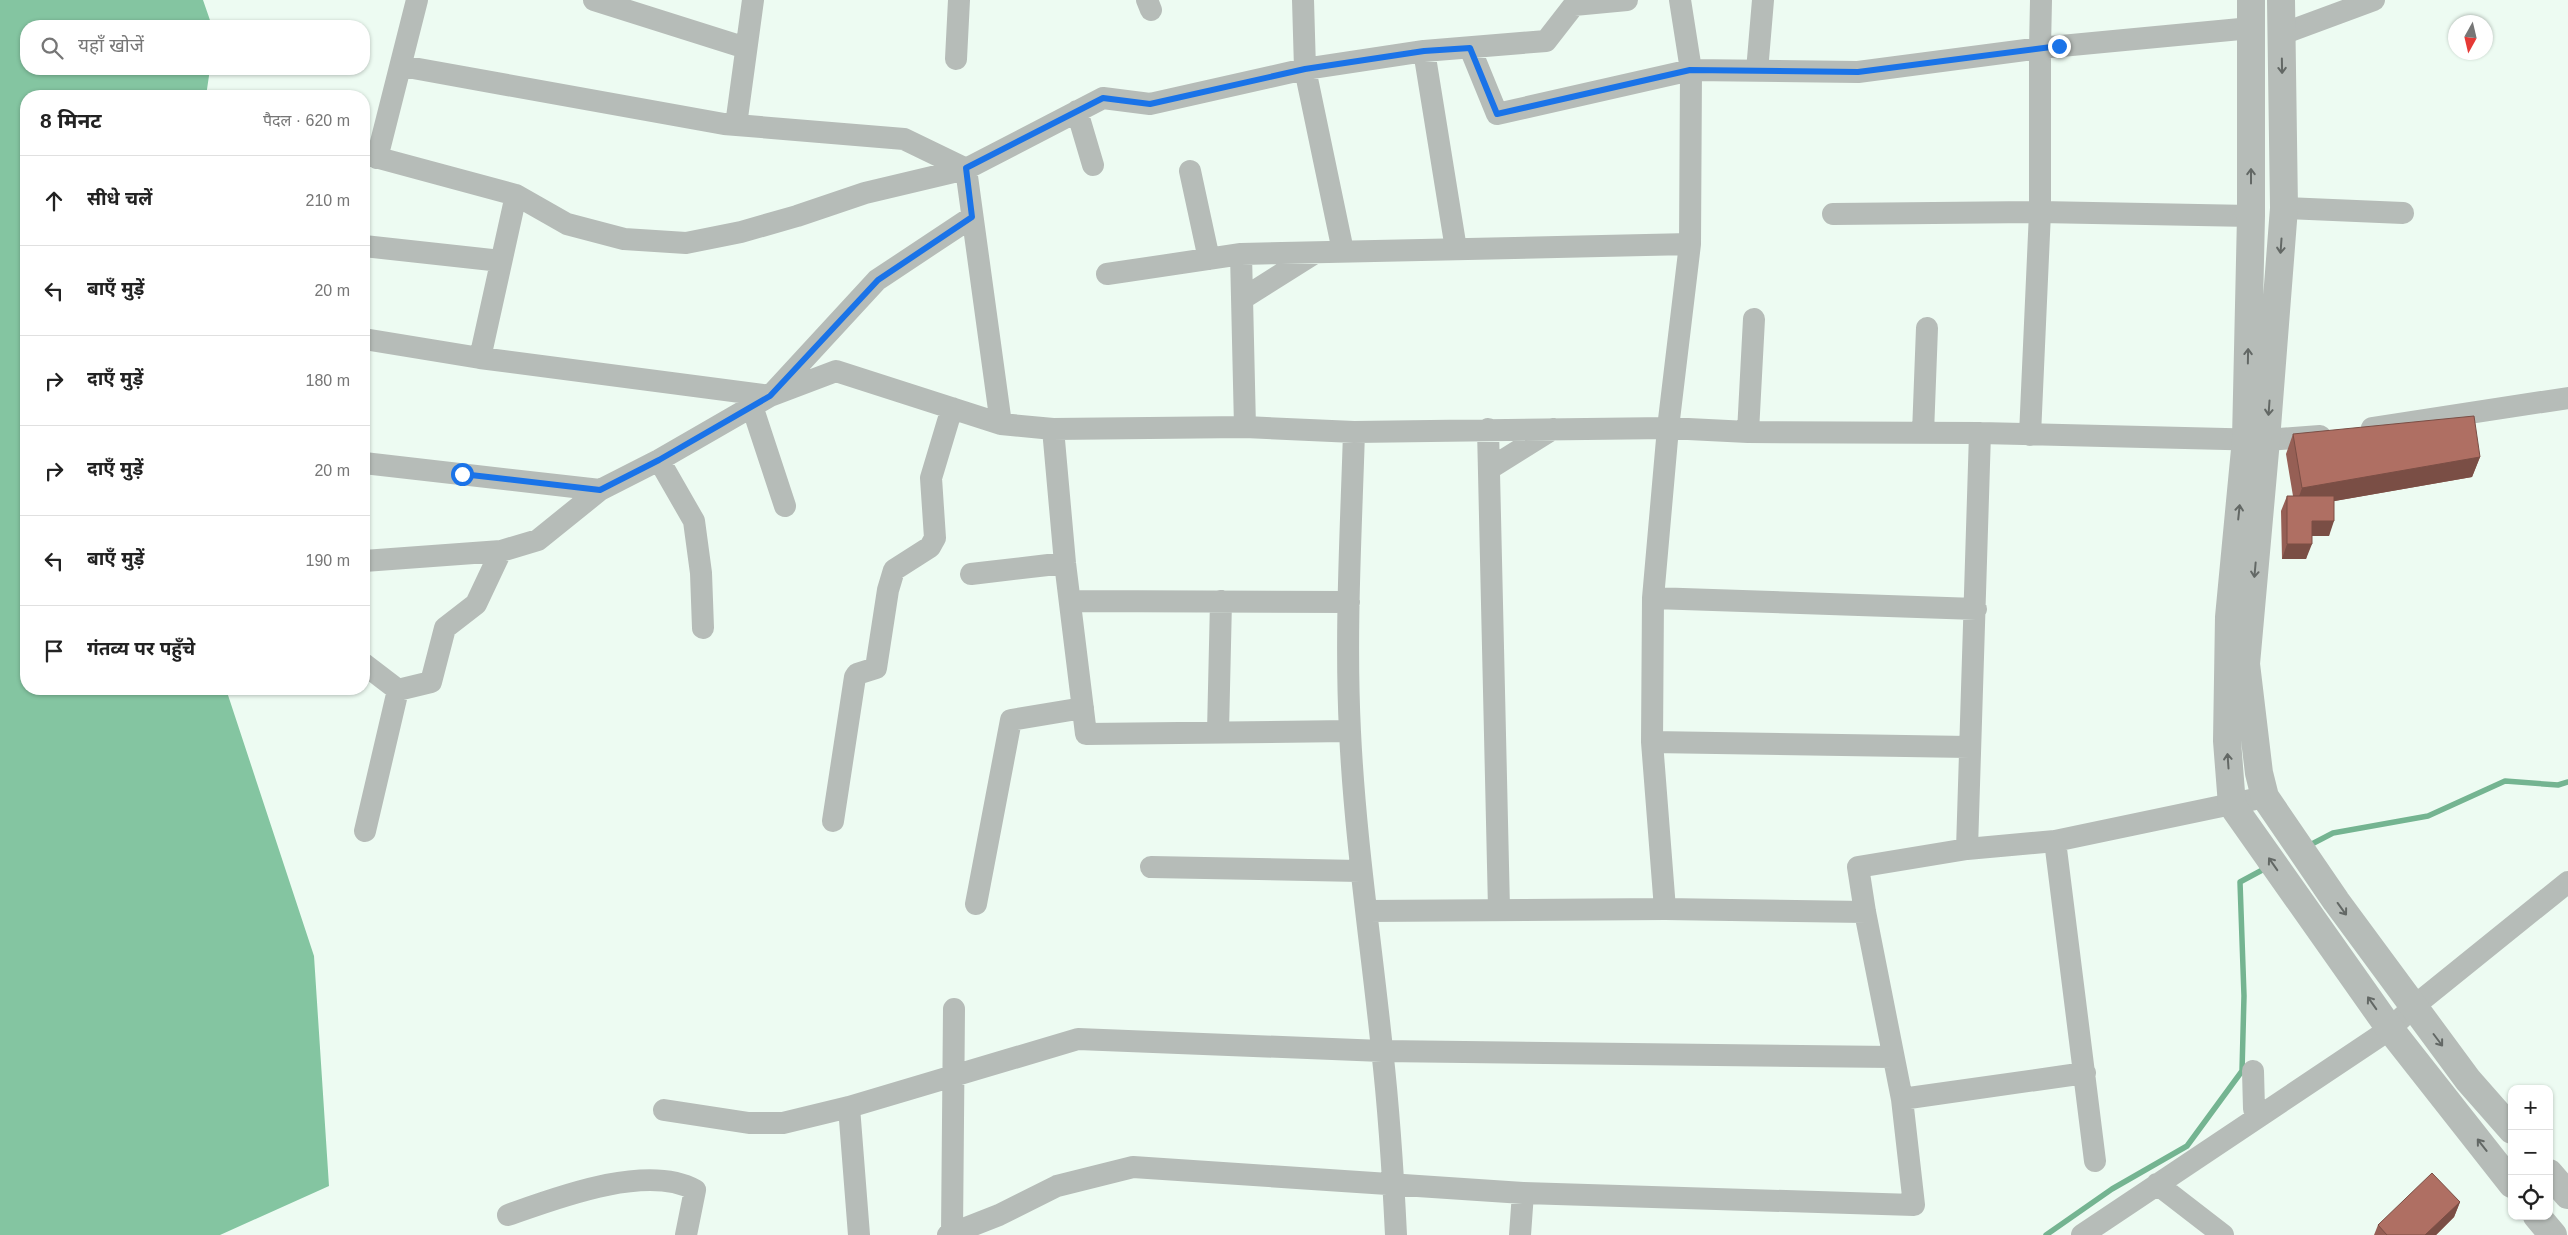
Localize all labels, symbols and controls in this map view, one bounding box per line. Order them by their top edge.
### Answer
north arrow [2448,15,2493,60]
search box [20,20,370,75]
icon: search [38,34,66,62]
text: यहाँ खोजें [78,35,144,56]
route end [2048,35,2071,58]
one-way arrow [2277,58,2287,74]
text: 8 मिनट [40,109,102,132]
text: पैदल · 620 m [263,112,350,129]
one-way arrow [2246,168,2256,184]
icon: ahead [40,187,68,215]
text: सीधे चलें [87,188,152,209]
text: 210 m [306,192,350,209]
one-way arrow [2276,238,2285,254]
icon: left [40,277,68,305]
text: बाएँ मुड़ें [87,278,144,299]
text: 20 m [314,282,350,299]
one-way arrow [2243,348,2253,364]
icon: right [40,367,68,395]
text: दाएँ मुड़ें [87,368,143,389]
text: 180 m [306,372,350,389]
one-way arrow [2264,400,2273,416]
icon: right [40,457,68,485]
text: दाएँ मुड़ें [87,458,143,479]
text: 20 m [314,462,350,479]
route start [451,463,474,486]
one-way arrow [2234,504,2244,520]
icon: left [40,547,68,575]
text: बाएँ मुड़ें [87,548,144,569]
text: 190 m [306,552,350,569]
one-way arrow [2250,562,2259,578]
icon: arrive [40,637,68,665]
text: गंतव्य पर पहुँचे [87,638,195,659]
one-way arrow [2224,754,2233,770]
one-way arrow [2268,857,2278,871]
one-way arrow [2337,902,2347,916]
one-way arrow [2367,996,2377,1010]
one-way arrow [2432,1033,2443,1046]
map controls [2508,1085,2553,1220]
button: + [2508,1085,2553,1130]
button: − [2508,1130,2553,1175]
one-way arrow [2477,1138,2487,1152]
button: locate [2508,1175,2553,1220]

